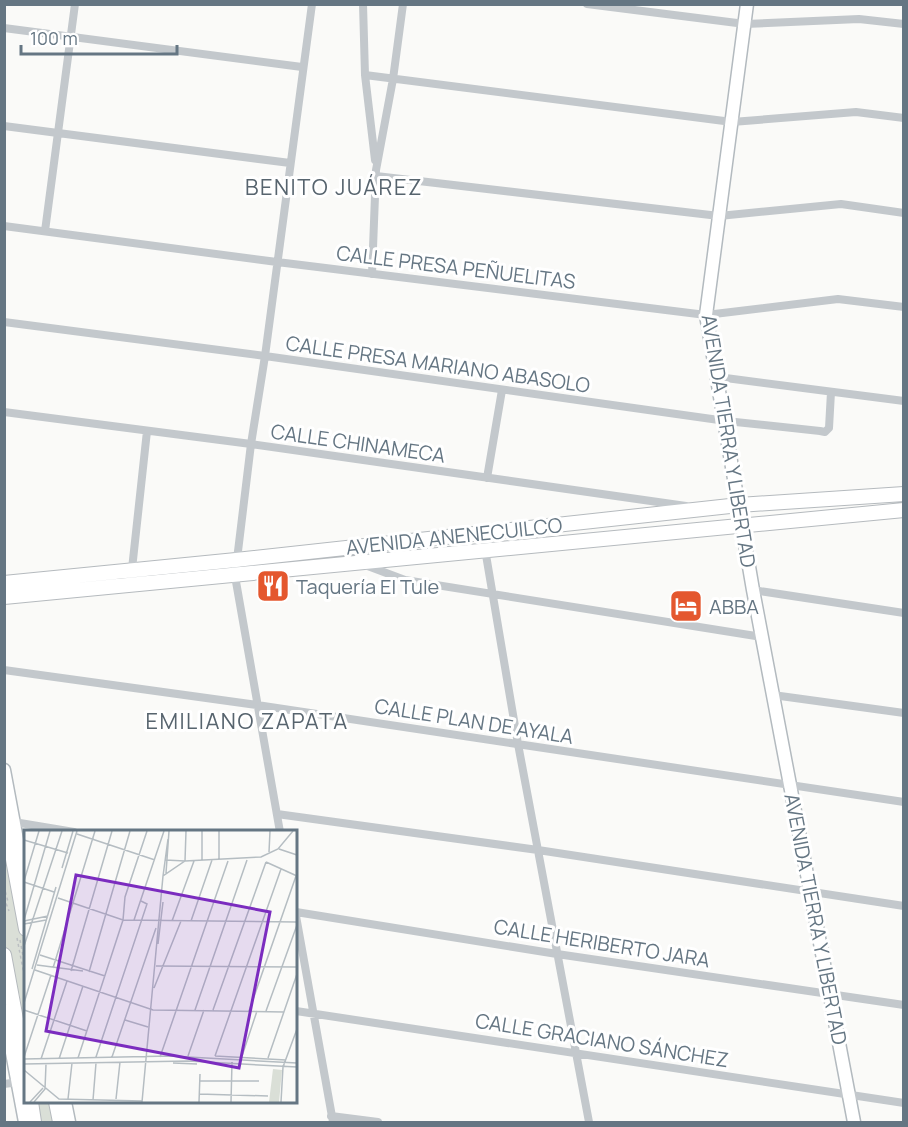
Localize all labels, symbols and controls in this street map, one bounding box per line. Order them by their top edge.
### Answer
scale bar [21,18,177,56]
text: 100 m [30,26,78,50]
district label: BENITO JUÁREZ [245,172,423,202]
street label: CALLE PRESA PEÑUELITAS [335,239,577,295]
street label: AVENIDA TIERRA Y LIBERTAD [696,313,762,569]
street label: CALLE PRESA MARIANO ABASOLO [284,329,592,399]
street label: CALLE CHINAMECA [269,417,447,469]
street label: AVENIDA ANENECUILCO [345,511,563,561]
restaurant icon: Taquería El Tule [255,568,291,604]
place label: Taquería El Tule [296,573,439,600]
hotel icon: ABBA [668,588,704,624]
place label: ABBA [709,593,759,620]
street label: CALLE PLAN DE AYALA [373,692,576,750]
district label: EMILIANO ZAPATA [145,706,349,736]
street label: AVENIDA TIERRA Y LIBERTAD [778,791,854,1047]
inset map [24,830,297,1103]
street label: CALLE HERIBERTO JARA [492,913,712,973]
street label: CALLE GRACIANO SÁNCHEZ [474,1007,730,1073]

